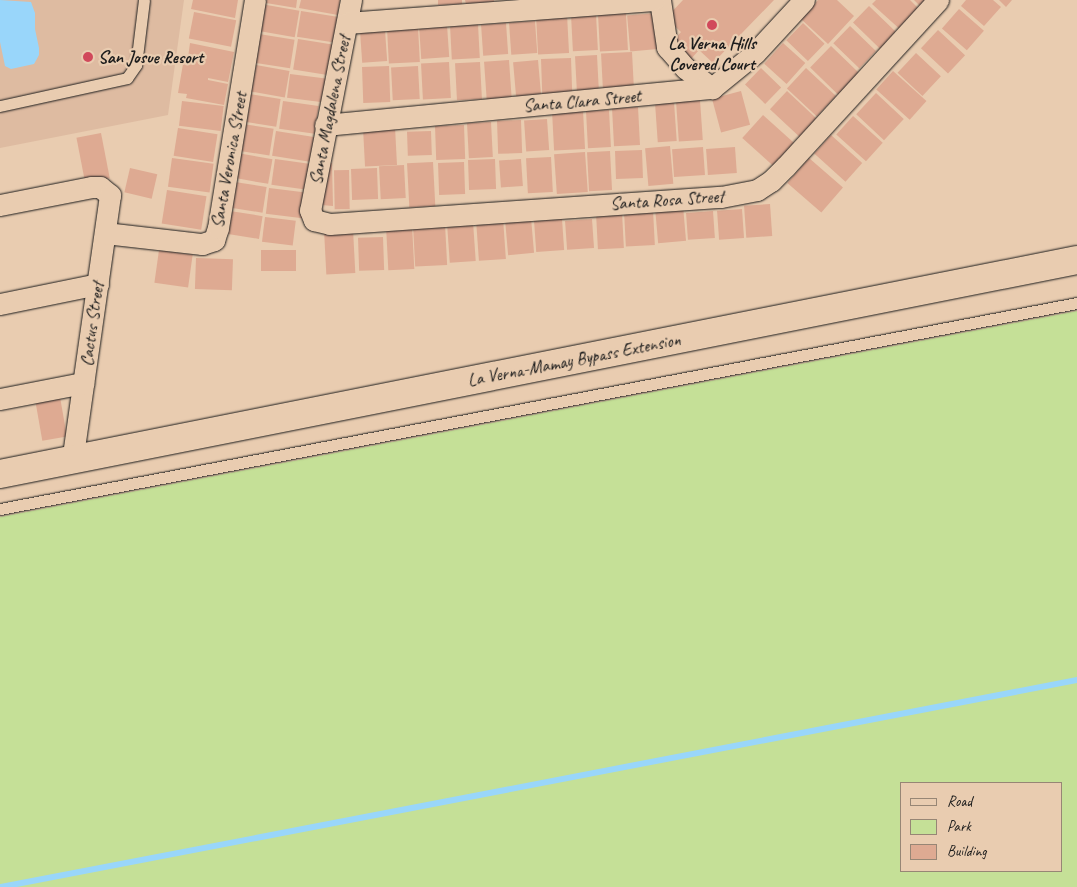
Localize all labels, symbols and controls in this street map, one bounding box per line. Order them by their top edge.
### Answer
marker: La Verna Hills Covered Court [706,19,718,31]
street label: Santa Magdalena Street [305,33,355,187]
place label: La Verna Hills Covered Court [668,33,756,76]
place label: San Josue Resort [98,46,204,68]
marker: San Josue Resort [82,51,94,63]
street label: Santa Clara Street [522,85,642,117]
street label: Santa Veronica Street [206,90,252,230]
street label: Santa Rosa Street [609,185,725,215]
street label: Cactus Street [75,280,109,368]
street label: La Verna-Mamay Bypass Extension [466,329,682,391]
legend [900,782,1062,872]
text: Road [947,792,972,811]
text: Park [947,817,971,836]
text: Building [947,842,986,861]

